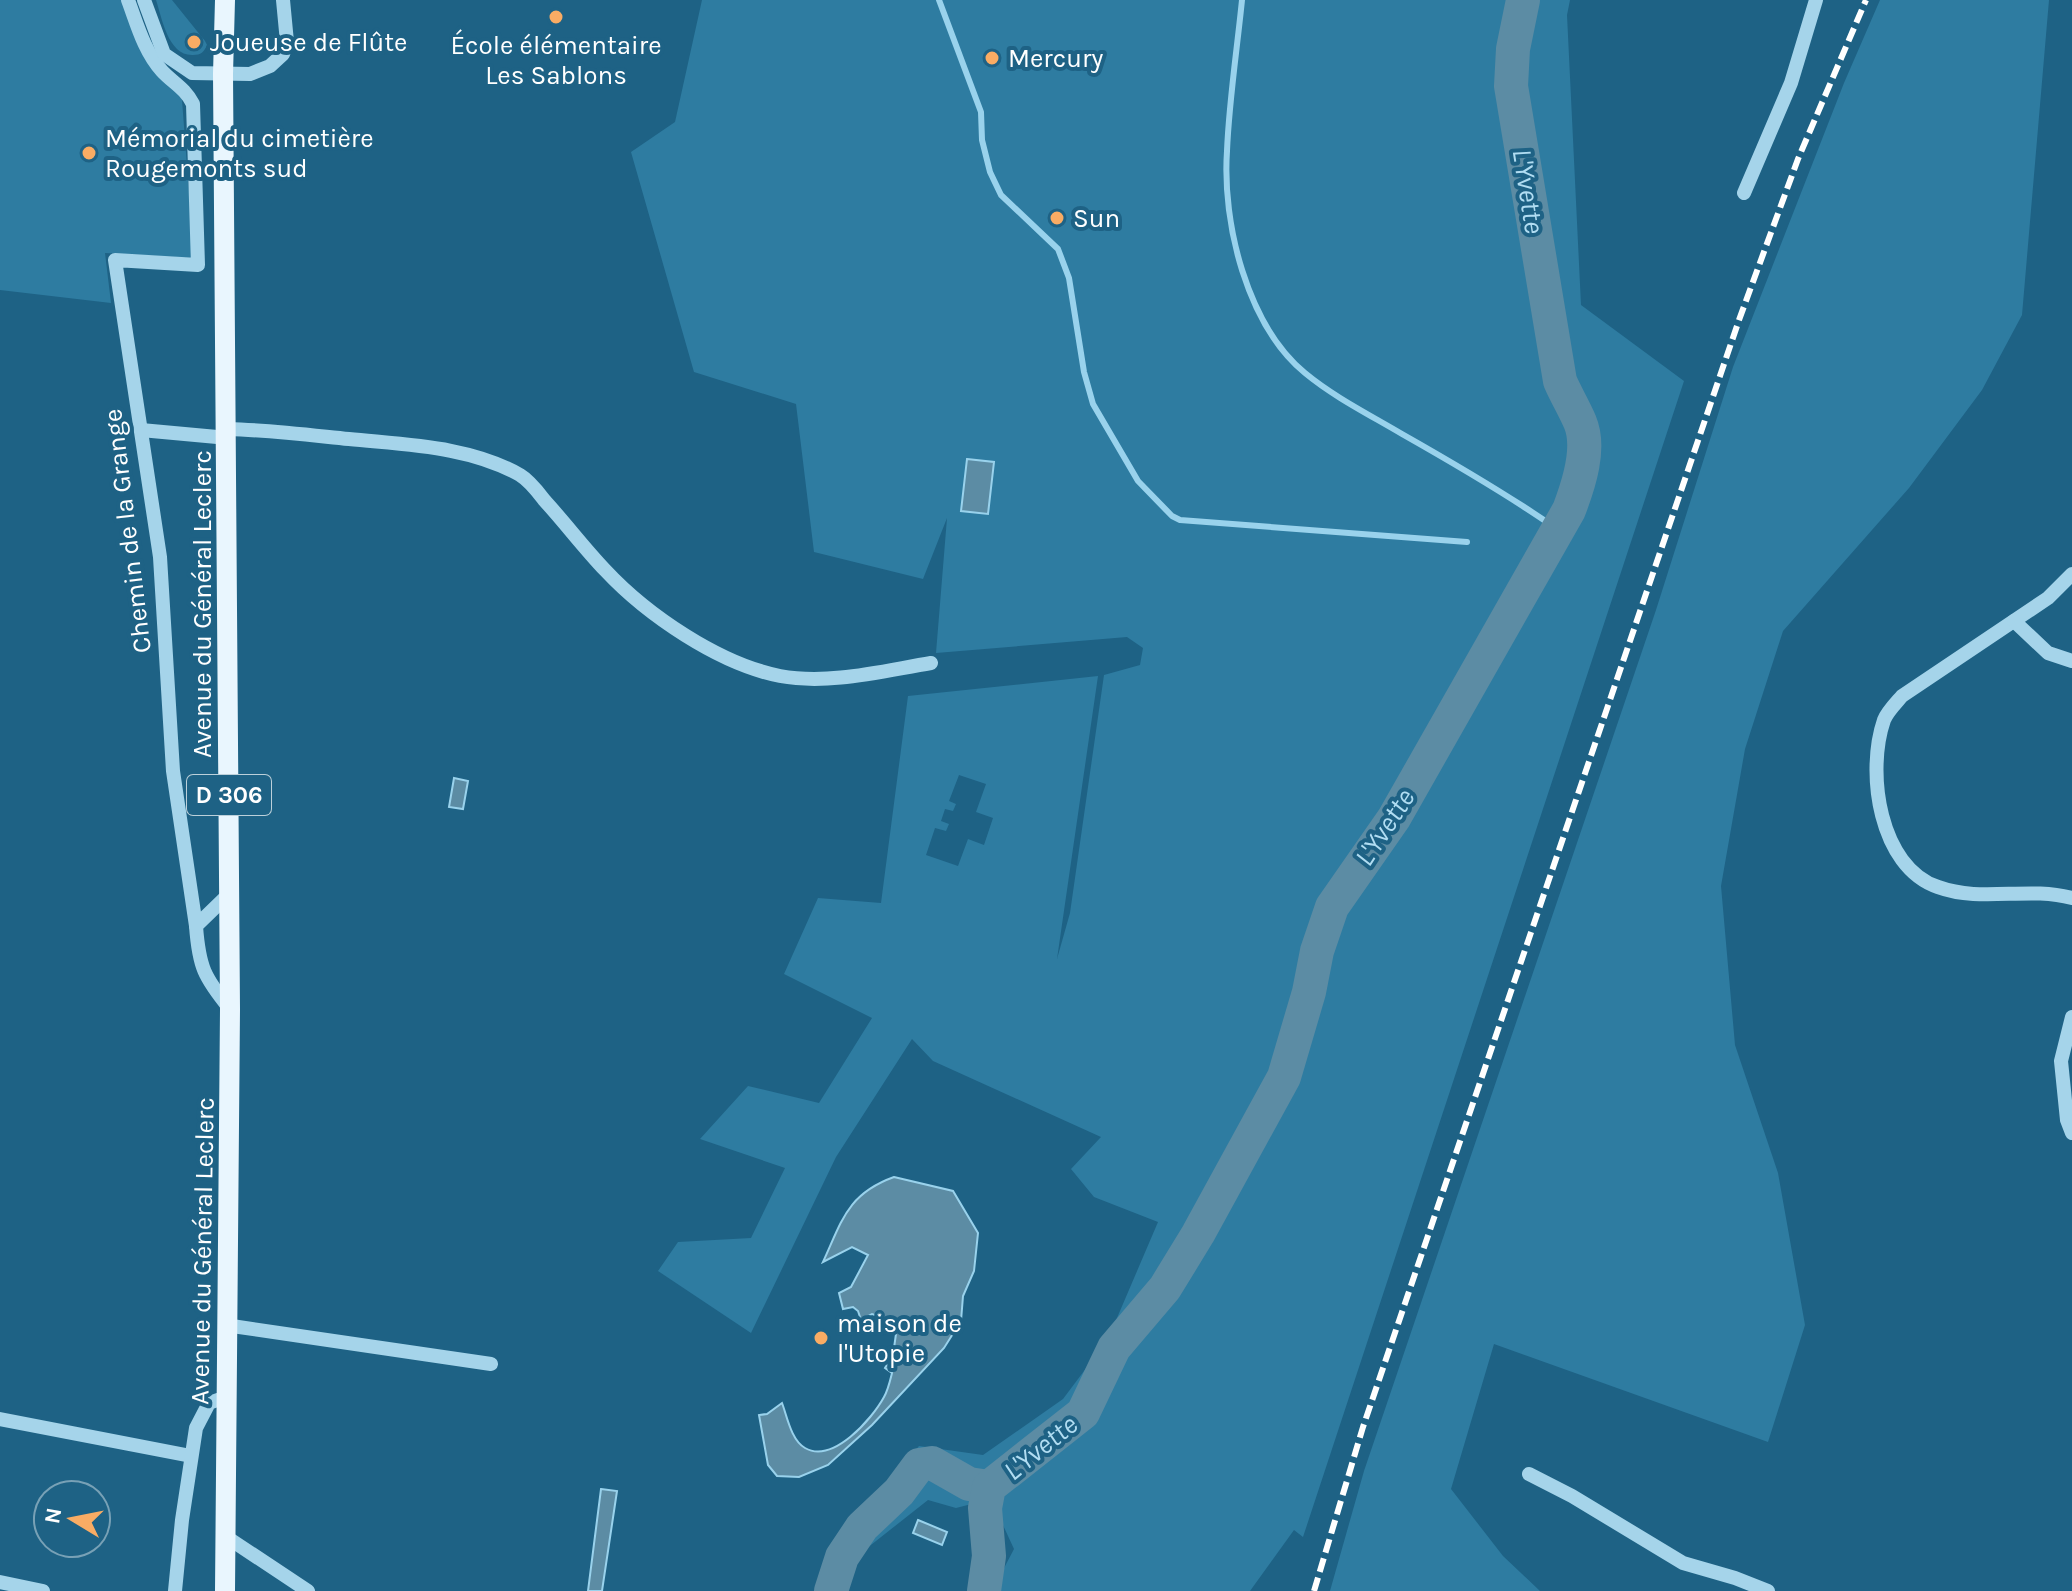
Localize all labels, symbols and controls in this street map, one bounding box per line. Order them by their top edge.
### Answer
marker: École élémentaire Les Sablons [547,8,565,26]
place label: Joueuse de Flûte [210,27,407,58]
place label: École élémentaire Les Sablons [451,29,661,91]
marker: Joueuse de Flûte [185,33,203,51]
place label: Mercury [1008,43,1103,74]
marker: Mercury [983,49,1001,67]
place label: Mémorial du cimetière Rougemonts sud [105,123,374,184]
marker: Mémorial du cimetière Rougemonts sud [80,144,98,162]
water label: L'Yvette [1506,146,1551,236]
place label: Sun [1073,203,1120,234]
marker: Sun [1048,209,1066,227]
street label: Chemin de la Grange [97,407,158,655]
street label: Avenue du Général Leclerc [187,450,218,758]
road number: D 306 [187,775,271,815]
water label: L'Yvette [1347,782,1422,872]
street label: Avenue du Général Leclerc [184,1097,221,1405]
place label: maison de l'Utopie [837,1308,962,1369]
marker: maison de l'Utopie [812,1329,830,1347]
water label: L'Yvette [997,1408,1084,1487]
north arrow [32,1479,112,1559]
text: N [39,1506,67,1526]

